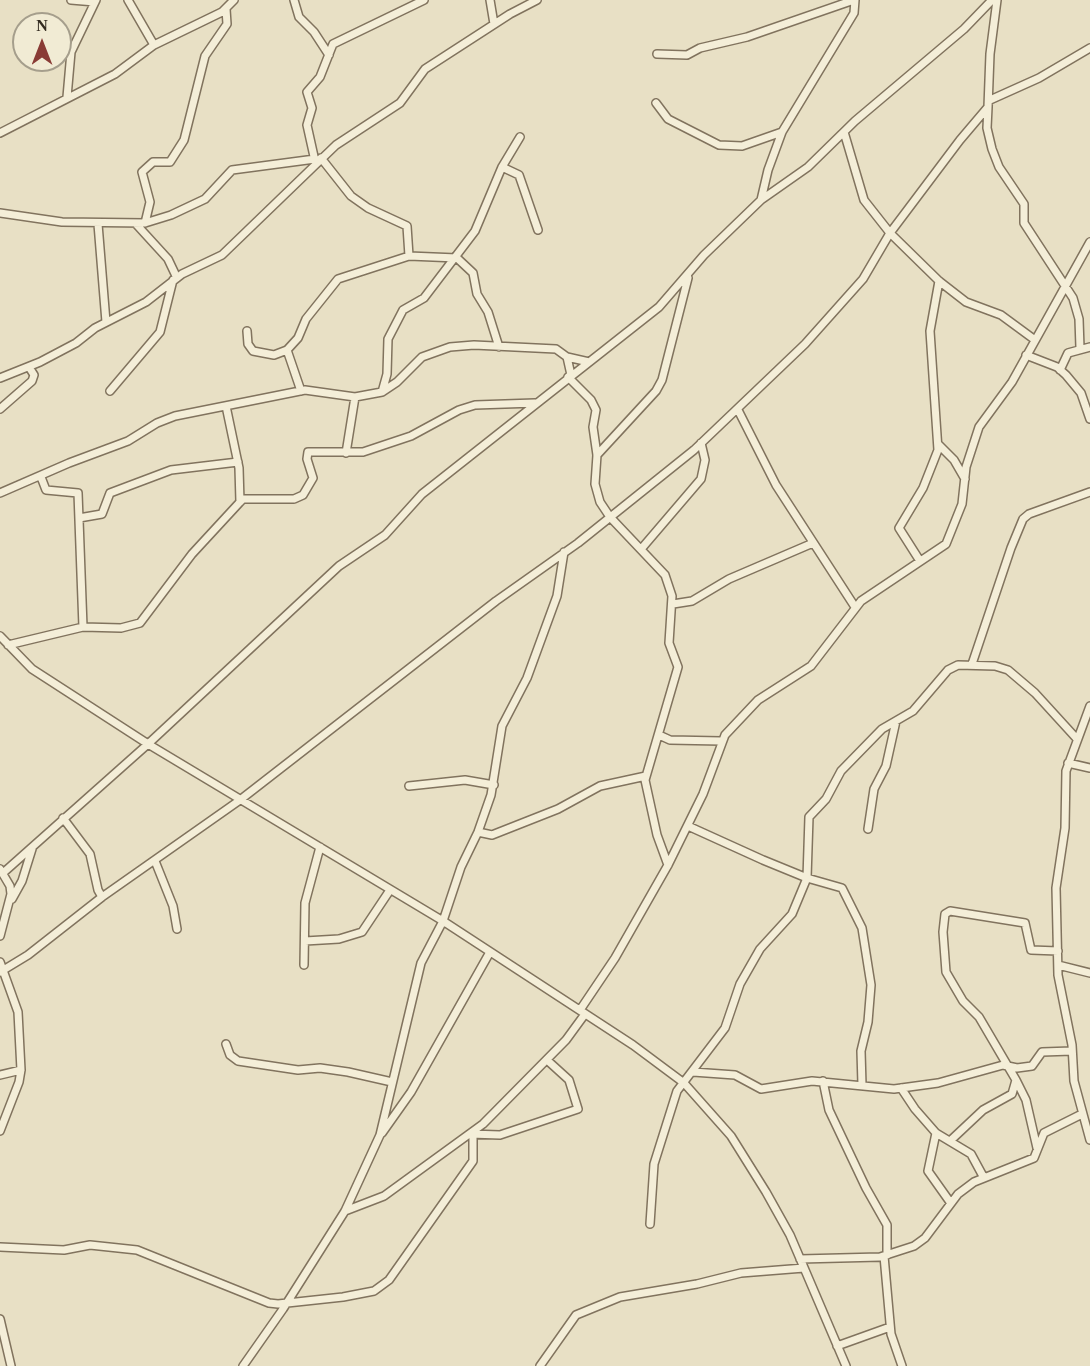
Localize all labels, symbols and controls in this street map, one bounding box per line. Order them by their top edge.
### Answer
north arrow [12,12,72,72]
text: N [36,17,48,34]

